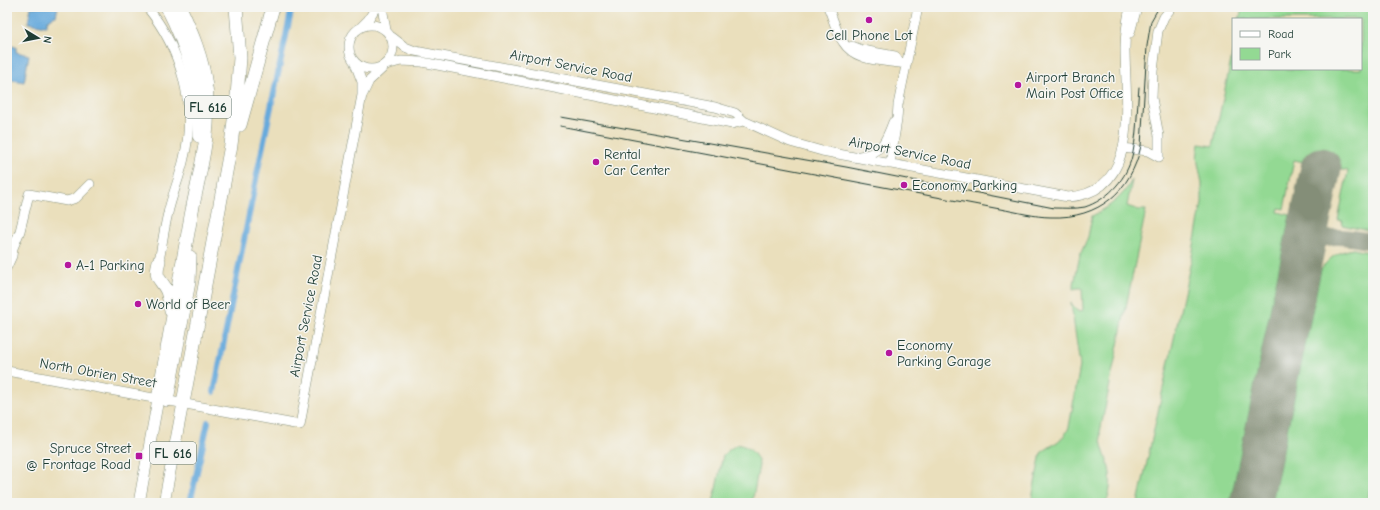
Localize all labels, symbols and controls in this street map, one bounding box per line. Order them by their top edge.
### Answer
marker: Cell Phone Lot [864,15,874,25]
north arrow [18,18,58,58]
legend [1232,18,1362,70]
place label: Cell Phone Lot [826,27,913,44]
text: Road [1268,27,1294,41]
text: N [40,35,54,44]
street label: Airport Service Road [509,46,633,86]
text: Park [1268,47,1291,61]
place label: Airport Branch Main Post Office [1026,69,1123,102]
marker: Airport Branch Main Post Office [1013,80,1023,90]
road number: FL 616 [185,96,231,118]
street label: Airport Service Road [848,133,972,173]
place label: Rental Car Center [604,146,670,179]
marker: Rental Car Center [591,157,601,167]
place label: Economy Parking [912,177,1017,194]
marker: Economy Parking [899,180,909,190]
street label: Airport Service Road [286,254,326,378]
place label: A-1 Parking [76,257,145,274]
marker: A-1 Parking [63,260,73,270]
place label: World of Beer [146,296,230,313]
marker: World of Beer [133,299,143,309]
place label: Economy Parking Garage [897,337,991,370]
marker: Economy Parking Garage [884,348,894,358]
street label: North Obrien Street [38,354,159,392]
place label: Spruce Street @ Frontage Road [26,440,132,473]
road number: FL 616 [150,442,196,464]
marker: Spruce Street @ Frontage Road [134,451,144,461]

